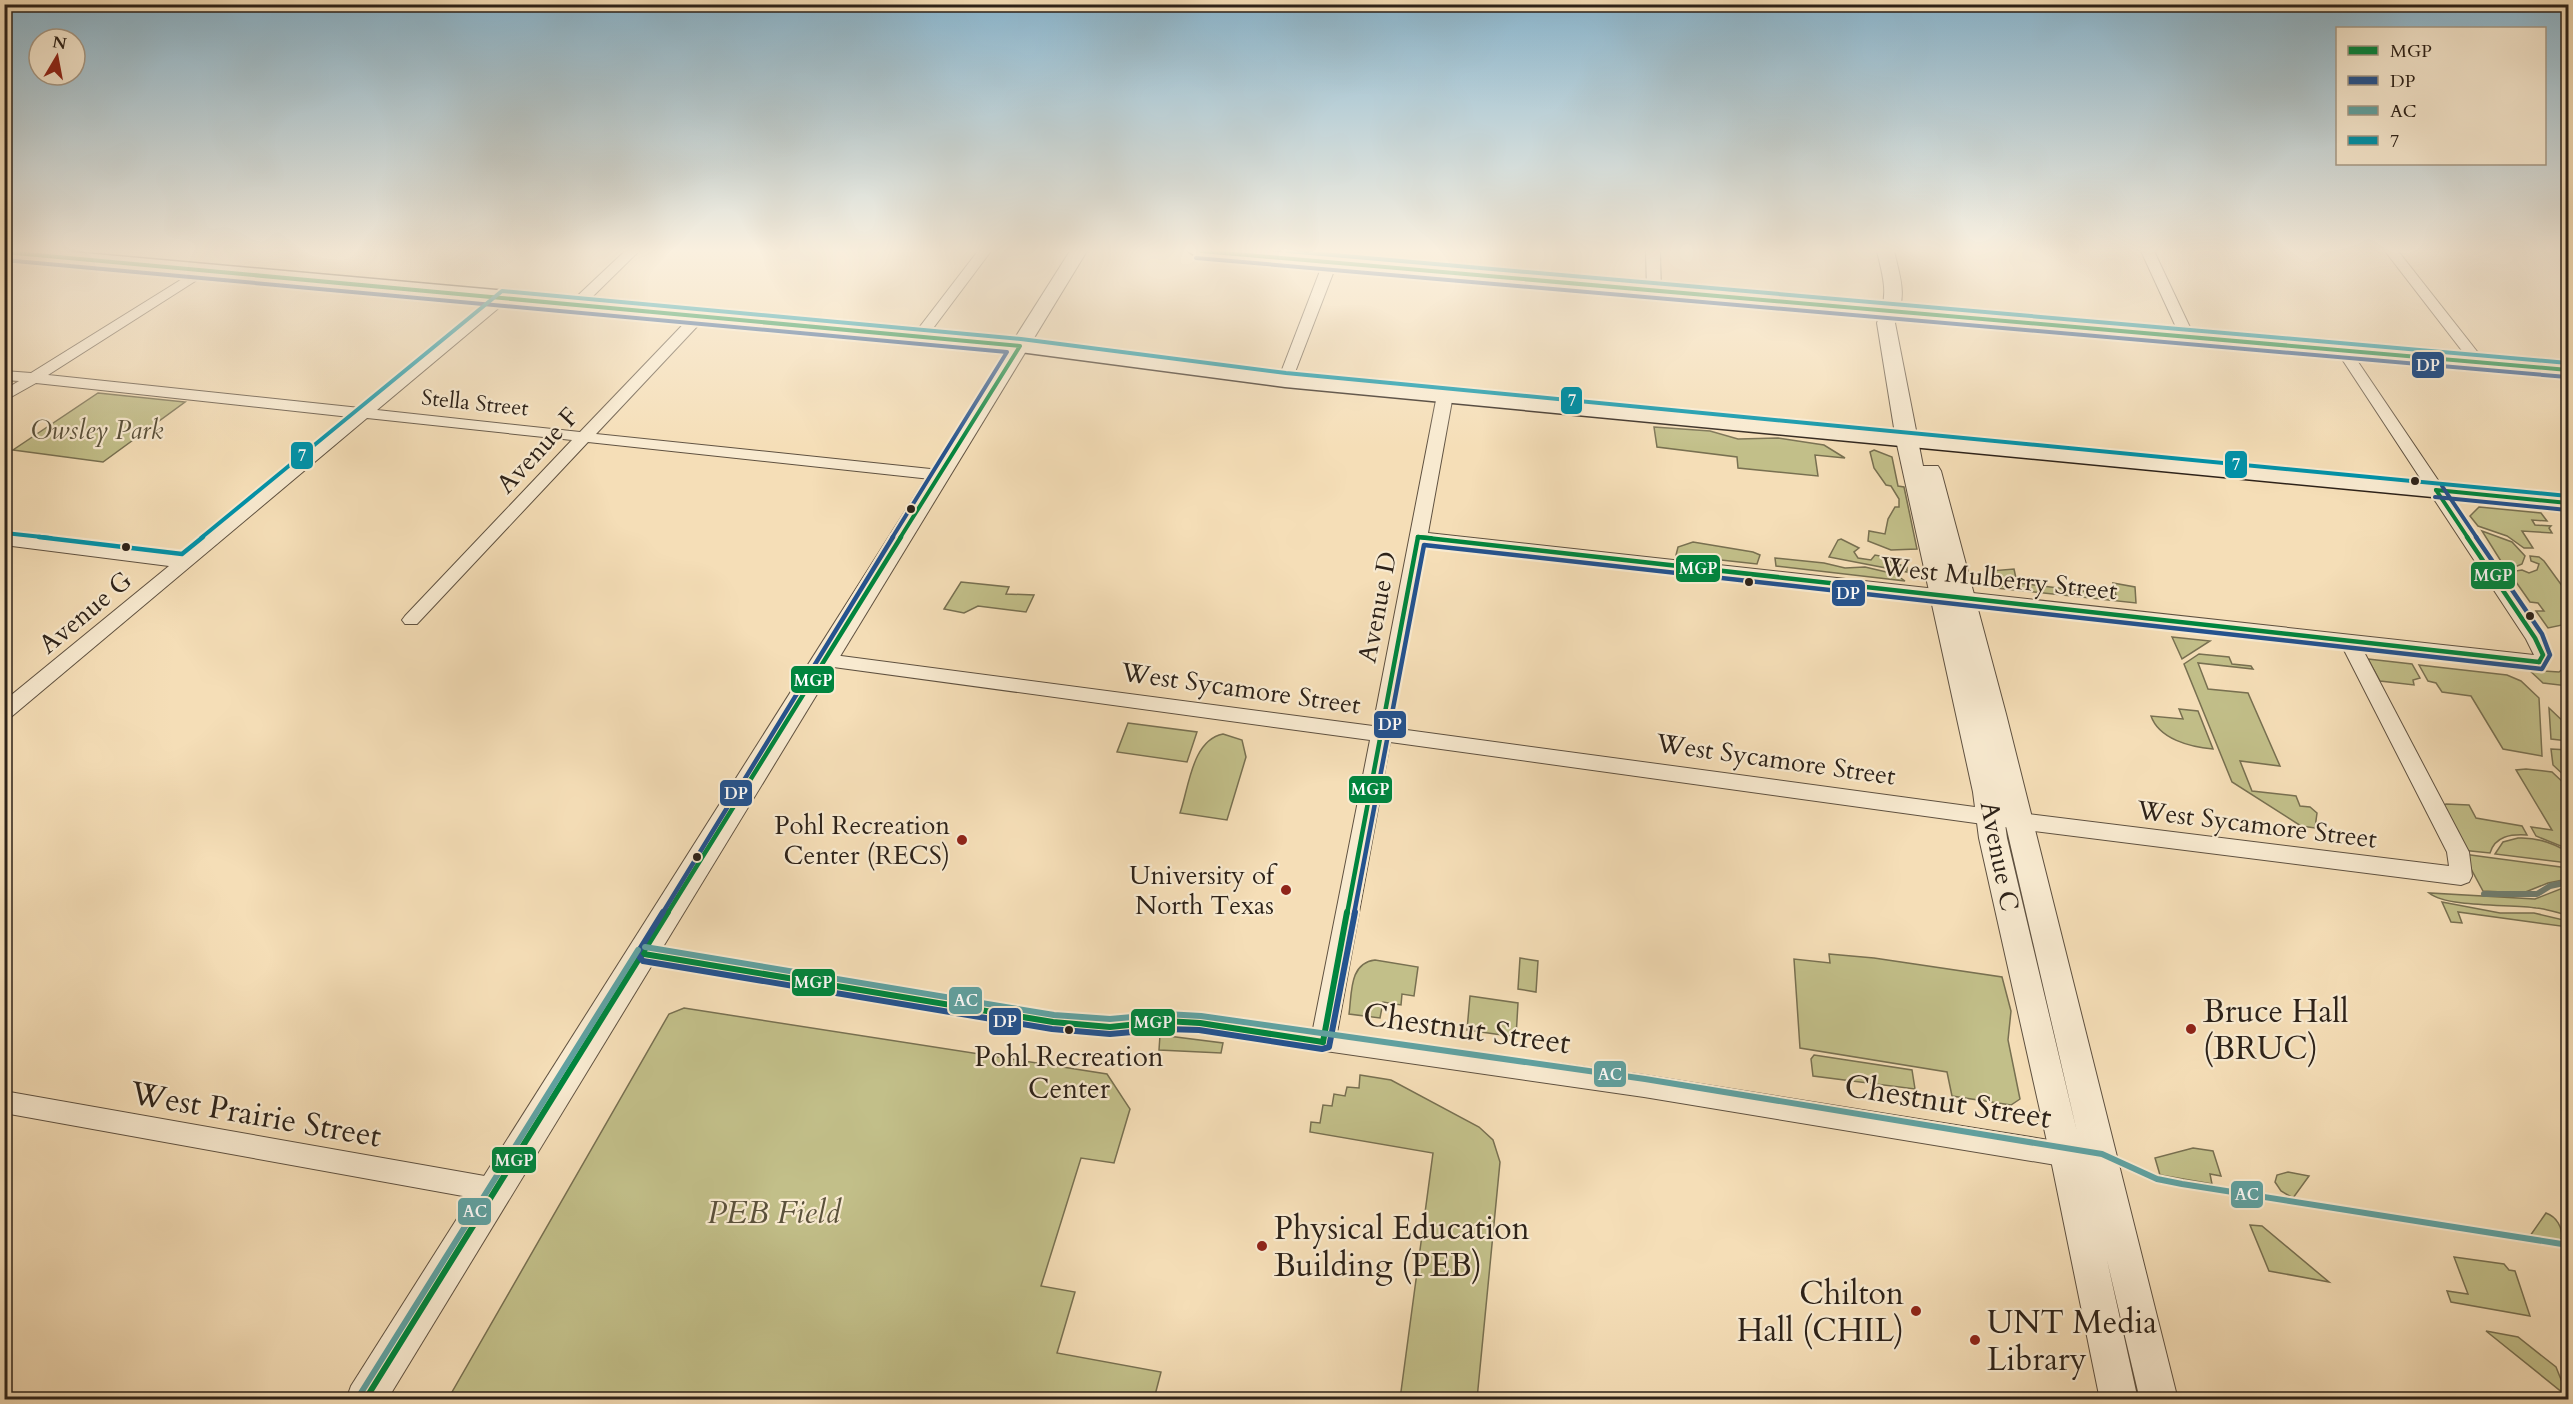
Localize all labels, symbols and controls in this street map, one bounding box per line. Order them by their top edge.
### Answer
north arrow [27,27,87,87]
legend [2336,27,2546,165]
text: N [51,31,68,55]
text: MGP [2390,39,2432,64]
text: DP [2390,69,2416,94]
text: AC [2390,99,2417,124]
text: 7 [2390,129,2399,154]
line badge: DP [2411,351,2445,379]
text: DP [2416,355,2440,377]
street label: Stella Street [420,382,530,424]
line badge: 7 [1560,386,1583,415]
text: 7 [1568,390,1576,412]
street label: Avenue F [488,400,586,501]
park label: Owsley Park [31,413,164,448]
line badge: 7 [290,441,314,470]
text: 7 [298,445,306,467]
line badge: 7 [2224,450,2248,479]
text: 7 [2232,454,2240,476]
unlabelled marker [2409,475,2421,487]
unlabelled marker [905,503,917,515]
unlabelled marker [120,541,132,553]
street label: Avenue D [1350,549,1405,666]
street label: West Mulberry Street [1878,549,2119,608]
line badge: MGP [1675,554,1721,583]
text: MGP [1679,558,1717,580]
line badge: MGP [2470,561,2516,590]
street label: Avenue G [31,563,139,662]
text: MGP [2474,565,2512,587]
unlabelled marker [1743,576,1755,588]
line badge: DP [1831,579,1866,607]
text: DP [1836,583,1860,605]
unlabelled marker [2524,610,2536,622]
street label: West Sycamore Street [1118,654,1363,723]
line badge: MGP [790,665,835,694]
text: MGP [794,670,832,692]
line badge: DP [1373,710,1407,739]
text: DP [1378,714,1402,736]
street label: West Sycamore Street [1653,725,1898,794]
line badge: MGP [1348,775,1393,804]
line badge: DP [719,779,753,807]
text: MGP [1351,779,1389,801]
text: DP [724,783,748,805]
street label: West Sycamore Street [2134,792,2379,857]
street label: Avenue C [1972,798,2027,914]
place label: Pohl Recreation Center (RECS) [774,808,950,873]
marker: Pohl Recreation Center (RECS) [955,833,969,847]
unlabelled marker [691,851,703,863]
place label: University of North Texas [1129,858,1278,923]
marker: University of North Texas [1279,883,1293,897]
line badge: MGP [791,968,836,997]
text: MGP [794,972,832,994]
line badge: AC [948,986,983,1015]
text: AC [954,990,978,1012]
place label: Bruce Hall (BRUC) [2203,990,2349,1071]
street label: Chestnut Street [1360,993,1573,1065]
line badge: DP [988,1007,1022,1036]
line badge: MGP [1130,1008,1176,1037]
text: DP [993,1011,1017,1033]
text: MGP [1134,1012,1172,1034]
marker: Bruce Hall (BRUC) [2184,1022,2198,1036]
marker: Pohl Recreation Center [1063,1024,1075,1036]
place label: Pohl Recreation Center [974,1038,1164,1108]
line badge: AC [1593,1060,1627,1088]
text: AC [1598,1064,1622,1086]
street label: Chestnut Street [1841,1064,2054,1140]
street label: West Prairie Street [126,1071,384,1159]
line badge: MGP [491,1146,537,1174]
text: MGP [495,1150,533,1172]
line badge: AC [2230,1180,2264,1209]
text: AC [2235,1184,2259,1206]
park label: PEB Field [707,1191,842,1235]
line badge: AC [457,1197,492,1226]
text: AC [463,1201,487,1223]
place label: Physical Education Building (PEB) [1274,1207,1530,1288]
marker: Physical Education Building (PEB) [1255,1239,1269,1253]
place label: Chilton Hall (CHIL) [1737,1272,1904,1353]
place label: UNT Media Library [1987,1301,2157,1382]
marker: Chilton Hall (CHIL) [1909,1304,1923,1318]
marker: UNT Media Library [1968,1333,1982,1347]

